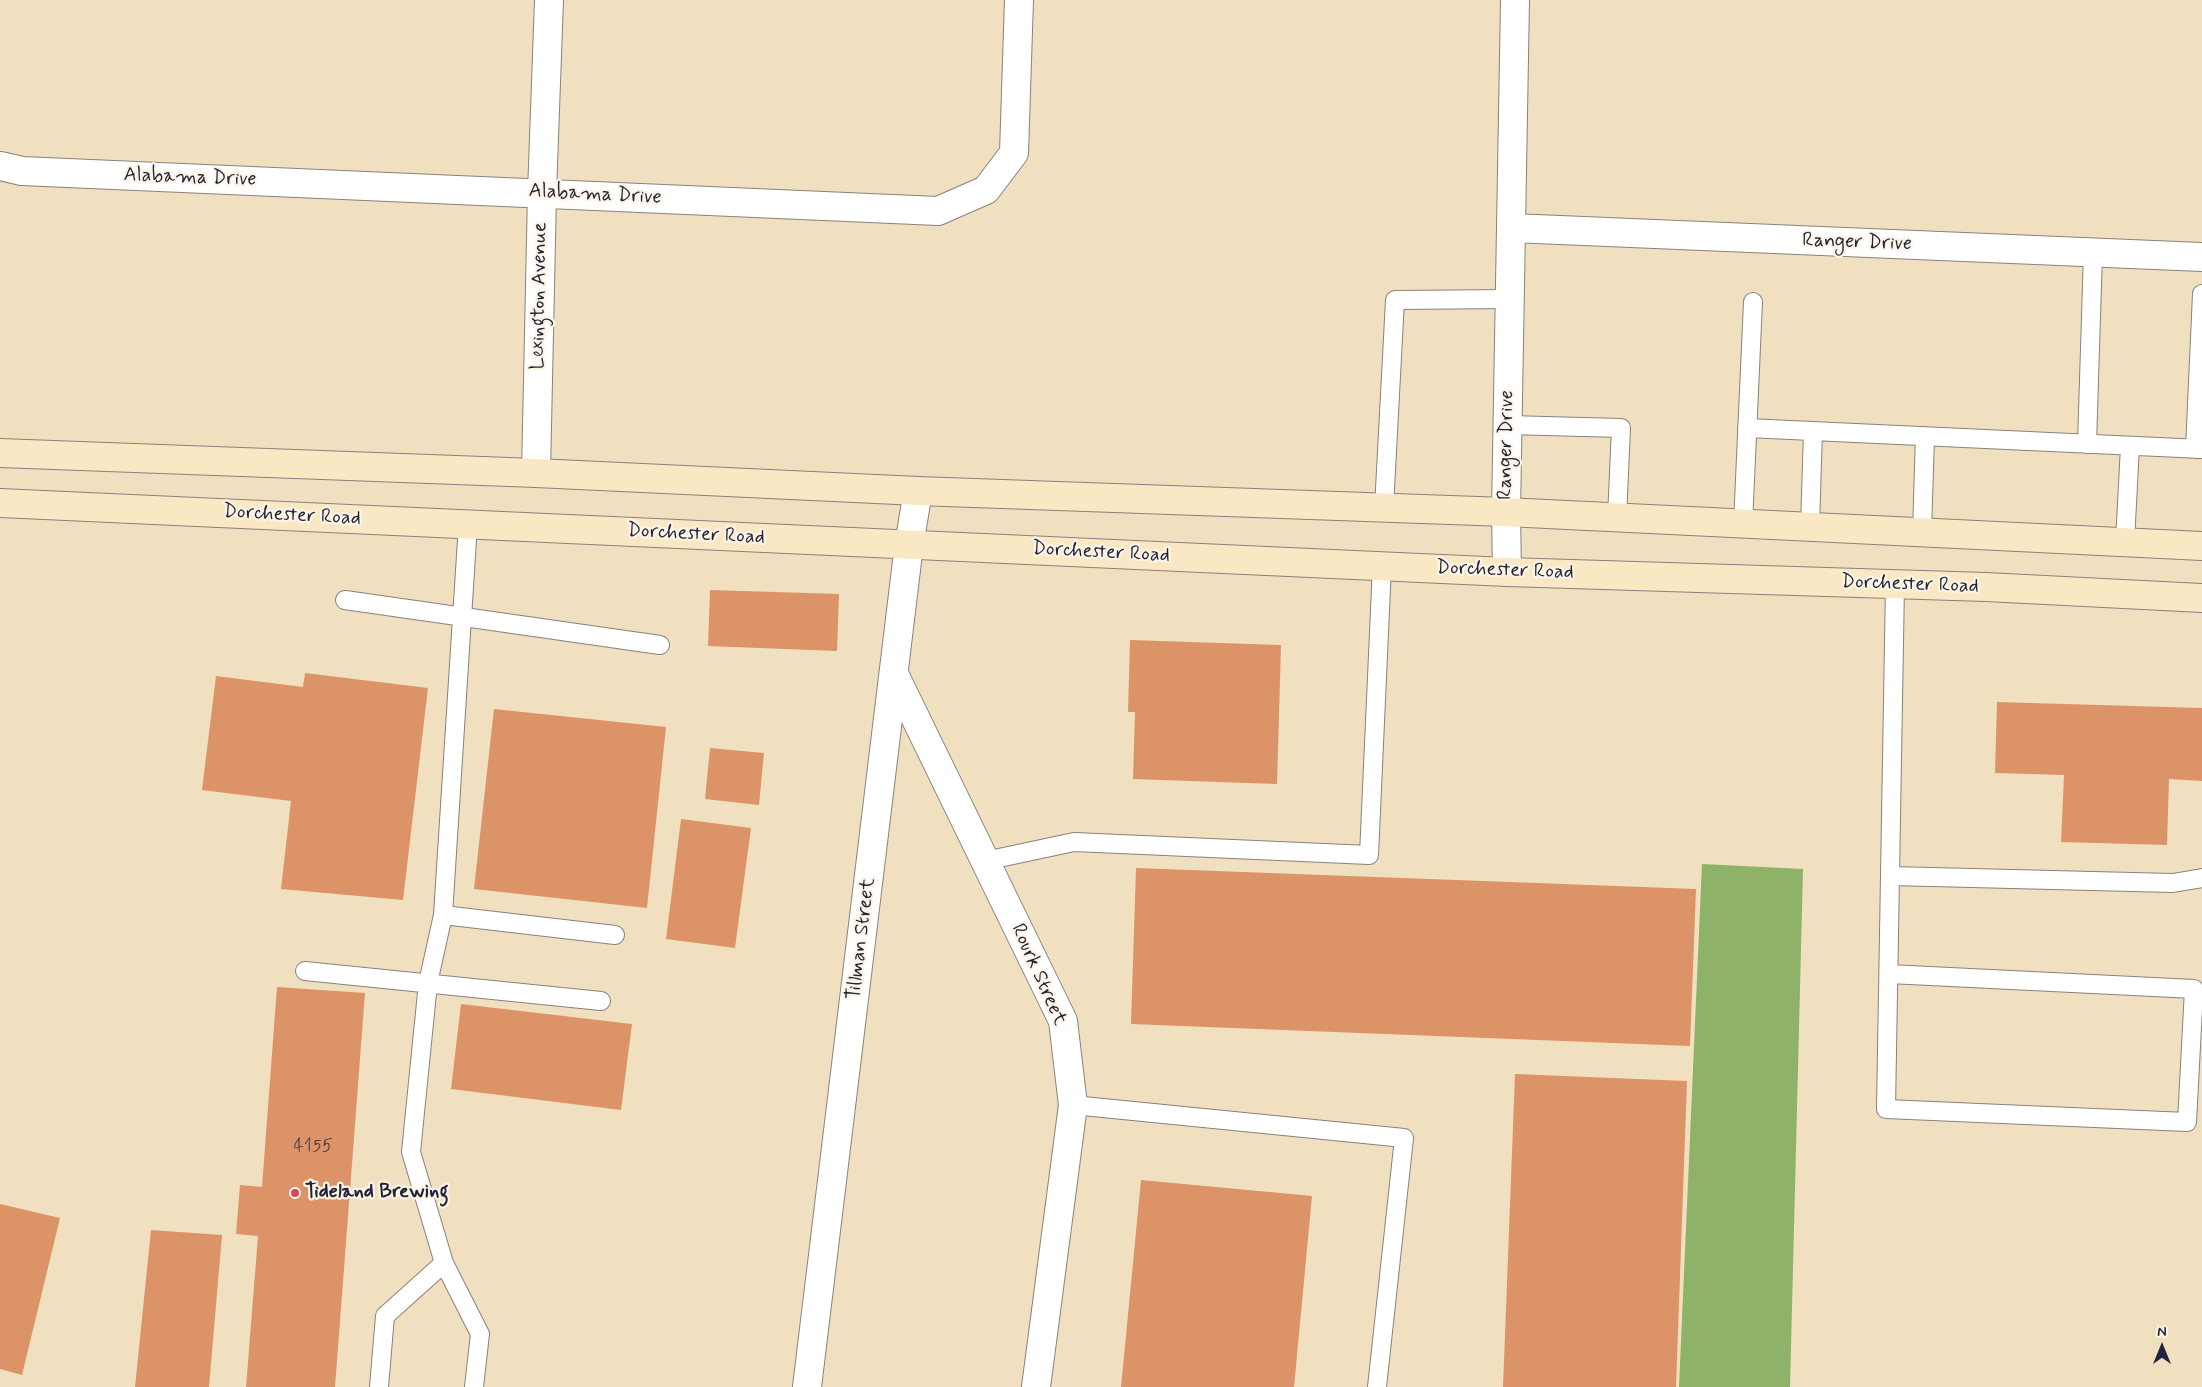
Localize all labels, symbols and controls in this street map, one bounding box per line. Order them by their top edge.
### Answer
street label: Alabama Drive [123,164,257,192]
street label: Alabama Drive [528,180,662,210]
street label: Lexington Avenue [527,222,553,370]
street label: Ranger Drive [1802,229,1912,257]
street label: Ranger Drive [1494,390,1520,500]
street label: Dorchester Road [223,500,361,532]
street label: Dorchester Road [627,519,765,551]
street label: Dorchester Road [1032,537,1170,569]
street label: Dorchester Road [1436,557,1574,585]
street label: Dorchester Road [1841,571,1979,599]
street label: Tillman Street [843,877,881,1001]
street label: Rourk Street [1005,921,1071,1029]
house number: 4155 [293,1136,333,1158]
place label: Tideland Brewing [305,1181,449,1205]
marker: Tideland Brewing [289,1187,301,1199]
north arrow [2137,1322,2187,1372]
text: N [2157,1323,2167,1341]

